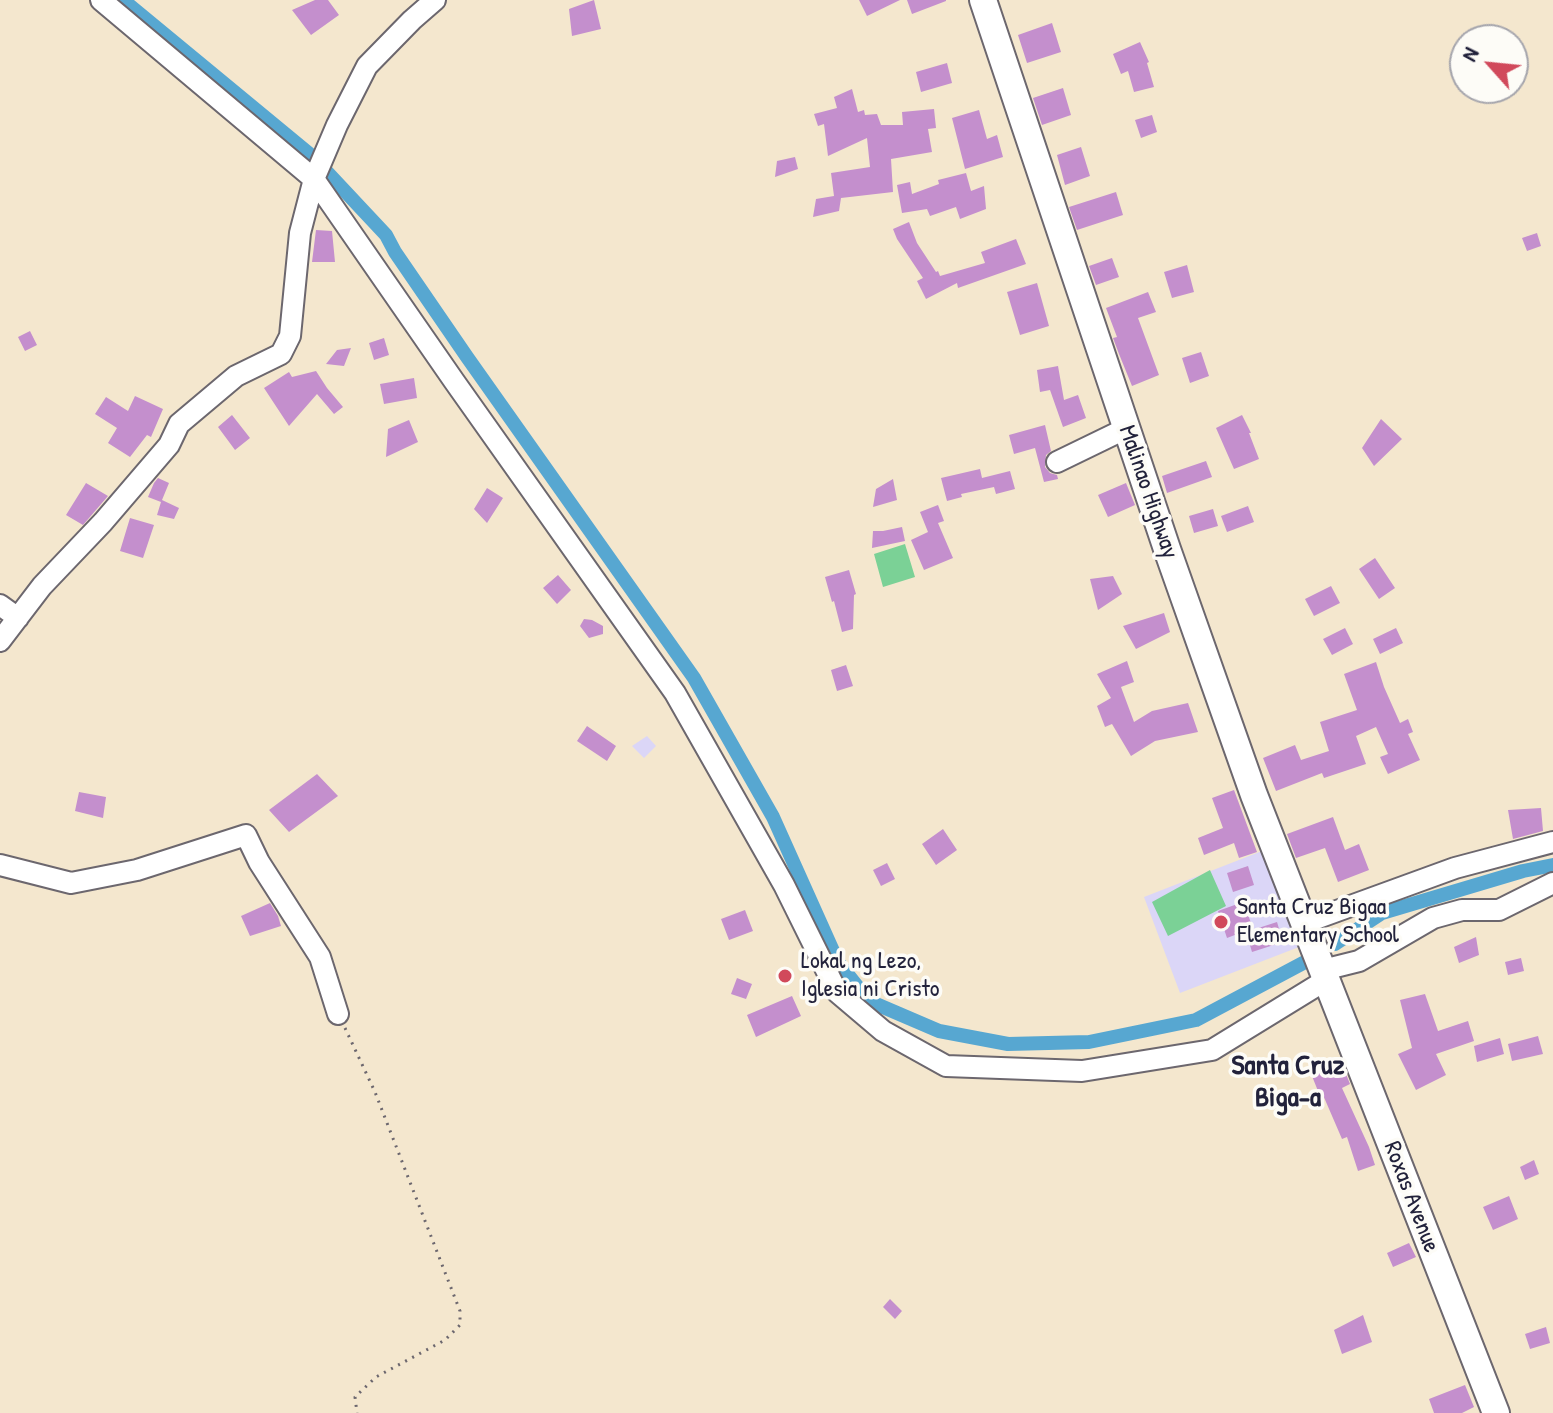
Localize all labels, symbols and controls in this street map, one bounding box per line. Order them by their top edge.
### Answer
north arrow [1449,24,1529,104]
text: N [1453,42,1485,66]
street label: Malinao Highway [1112,422,1184,562]
place label: Santa Cruz Bigaa Elementary School [1237,894,1399,950]
marker: Santa Cruz Bigaa Elementary School [1212,913,1230,931]
place label: Lokal ng Lezo, Iglesia ni Cristo [801,948,939,1004]
marker: Lokal ng Lezo, Iglesia ni Cristo [776,967,794,985]
district label: Santa Cruz Biga-a [1232,1050,1344,1116]
street label: Roxas Avenue [1377,1138,1445,1256]

